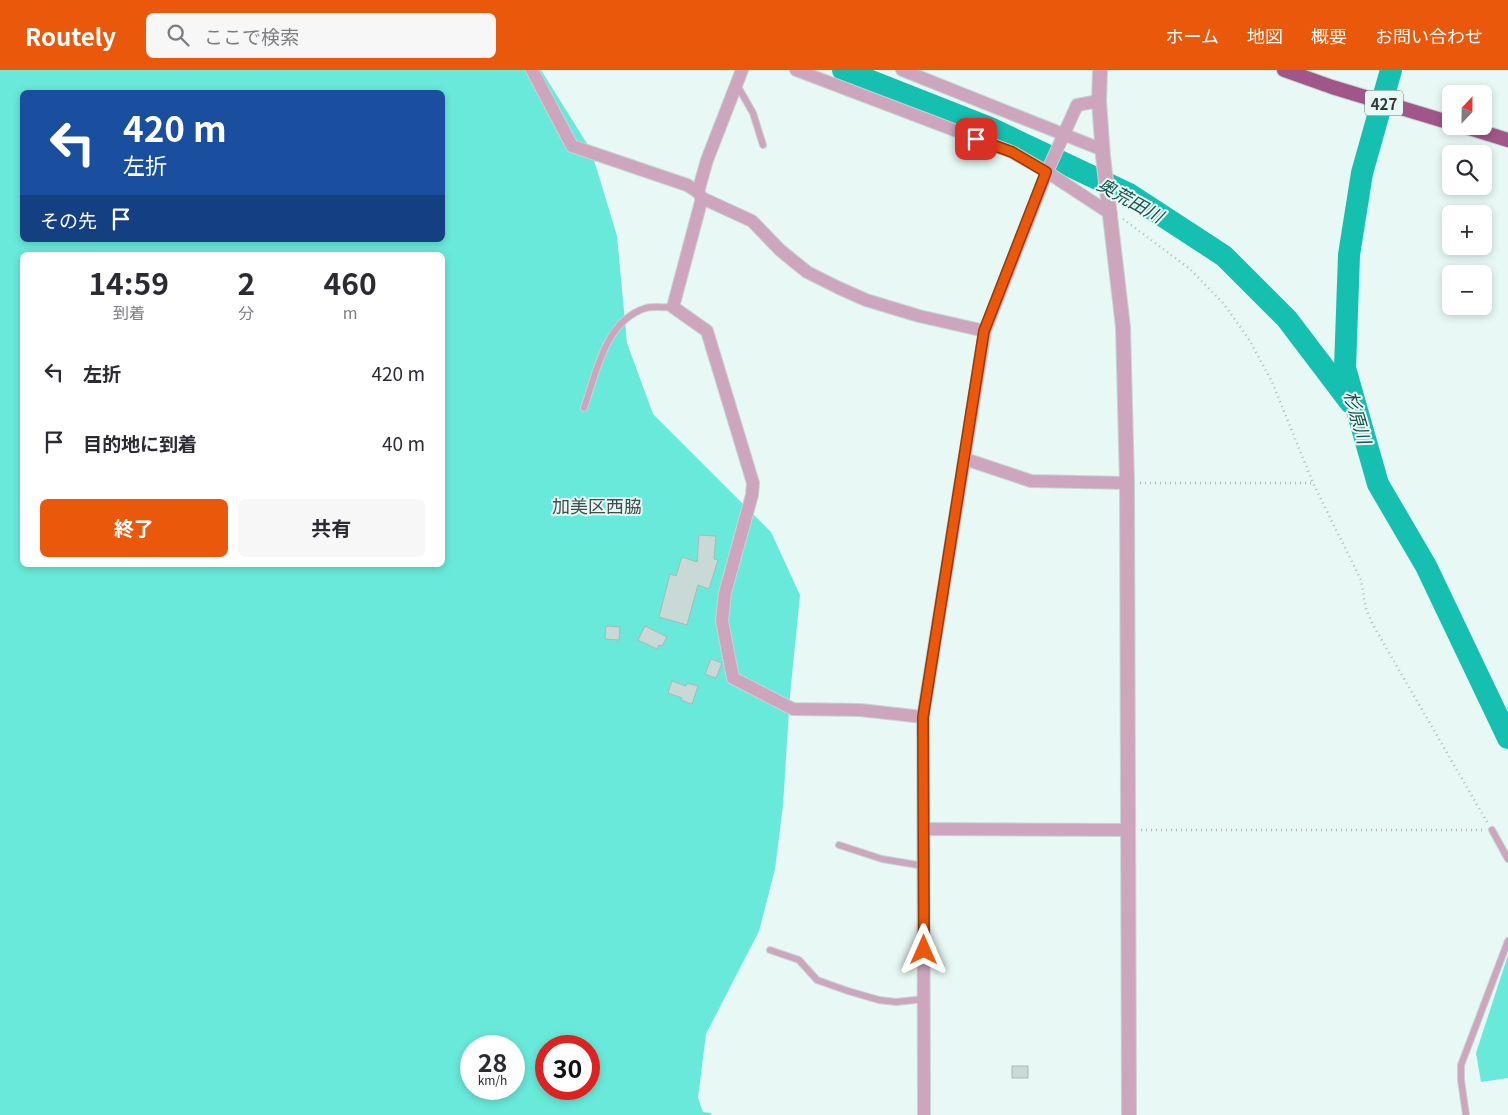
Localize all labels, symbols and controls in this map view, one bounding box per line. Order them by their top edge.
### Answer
search box [146,13,496,58]
text: Routely [25,18,116,53]
icon: search [164,21,192,49]
text: ここで検索 [204,22,299,49]
text: ホーム [1166,22,1219,48]
text: 地図 [1247,22,1283,48]
text: 概要 [1311,22,1347,48]
text: お問い合わせ [1375,22,1483,48]
north arrow [1442,85,1492,135]
map controls [1442,85,1492,315]
road number: 427 [1365,90,1403,116]
text: 420 m [123,101,227,152]
icon: left [40,110,105,175]
pin [955,118,997,160]
icon: arrive [962,125,990,153]
button: search [1442,145,1492,195]
text: 左折 [123,148,167,180]
water label: 奥荒田川 [1093,170,1171,229]
icon: arrive [107,205,135,233]
button: + [1442,205,1492,255]
text: その先 [40,206,97,233]
text: 14:59 [88,260,169,304]
text: 2 [237,260,255,304]
text: 460 [323,260,377,304]
button: − [1442,265,1492,315]
text: 到着 [113,300,145,324]
text: 分 [238,300,254,324]
text: m [343,300,357,324]
icon: left [40,358,68,386]
text: 左折 [83,359,121,386]
text: 420 m [372,359,425,386]
water label: 杉原川 [1339,387,1379,448]
icon: arrive [40,428,68,456]
text: 目的地に到着 [83,429,197,456]
text: 40 m [382,429,425,456]
district label: 加美区西脇 [552,492,642,518]
button: 終了 [40,499,228,557]
button: 共有 [238,499,425,557]
position arrow [897,923,949,975]
speed limit sign: 30 [535,1035,600,1100]
text: 28 [478,1043,507,1079]
text: km/h [478,1071,507,1088]

